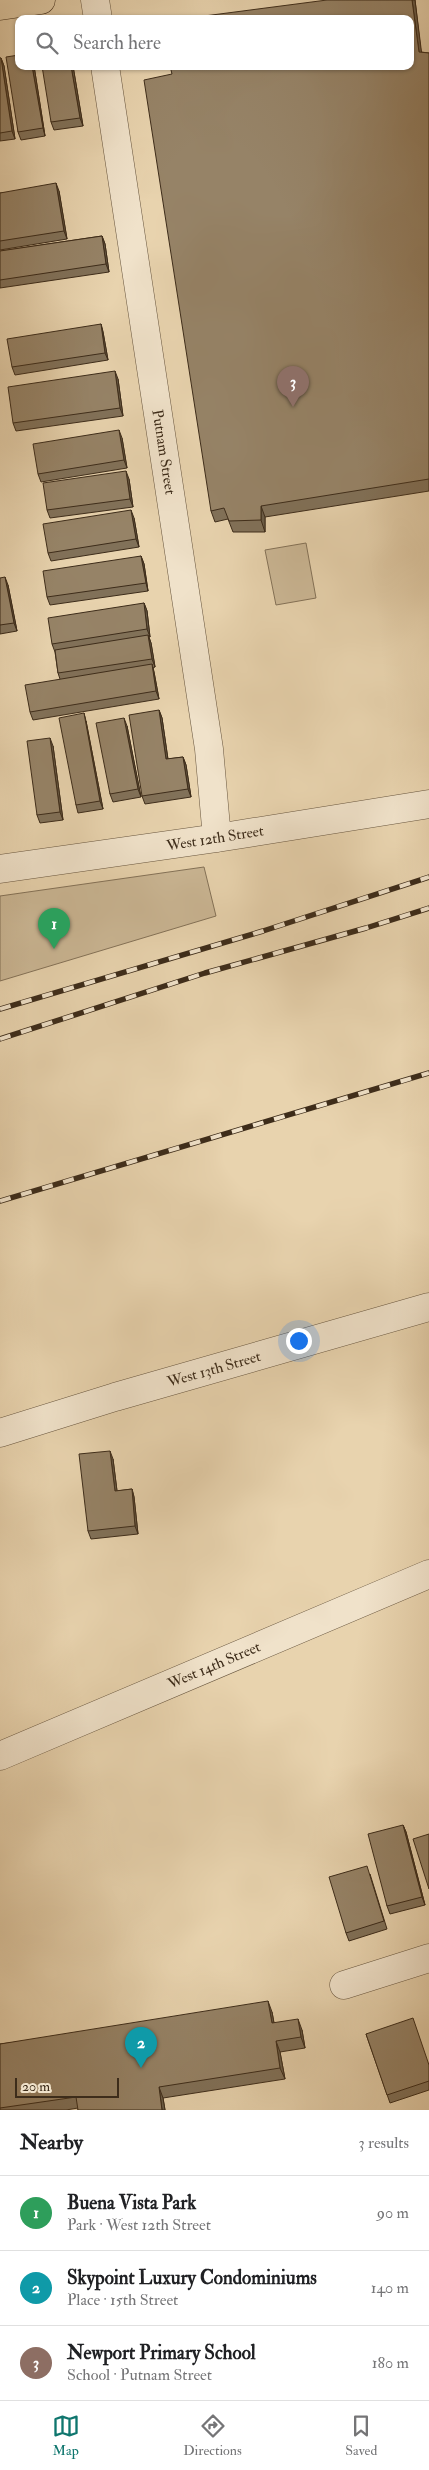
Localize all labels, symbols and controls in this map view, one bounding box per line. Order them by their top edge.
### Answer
search box [15,15,414,70]
icon: search [33,29,61,57]
text: Search here [73,31,161,55]
pin: 3 [277,366,309,407]
street label: Putnam Street [147,408,180,496]
street label: West 12th Street [164,821,265,856]
pin: 1 [38,908,70,949]
your location [286,1328,312,1354]
street label: West 13th Street [164,1347,263,1392]
street label: West 14th Street [164,1637,264,1694]
pin: 2 [125,2027,157,2068]
scale bar [15,2075,119,2098]
text: 20 m [22,2078,50,2095]
text: Nearby [20,2129,83,2156]
text: 3 results [358,2133,409,2153]
text: Buena Vista Park [67,2191,196,2215]
text: 1 [33,2203,39,2223]
text: 90 m [377,2203,409,2223]
text: Park · West 12th Street [67,2215,211,2235]
text: Skypoint Luxury Condominiums [67,2266,317,2290]
text: 2 [32,2278,40,2298]
text: 140 m [371,2278,409,2298]
text: Place · 15th Street [67,2290,178,2310]
text: Newport Primary School [67,2341,256,2365]
text: 3 [33,2353,39,2373]
text: 180 m [372,2353,409,2373]
text: School · Putnam Street [67,2365,212,2385]
tab: Map [52,2412,80,2459]
tab: Directions [183,2412,242,2459]
tab: Saved [345,2412,377,2459]

